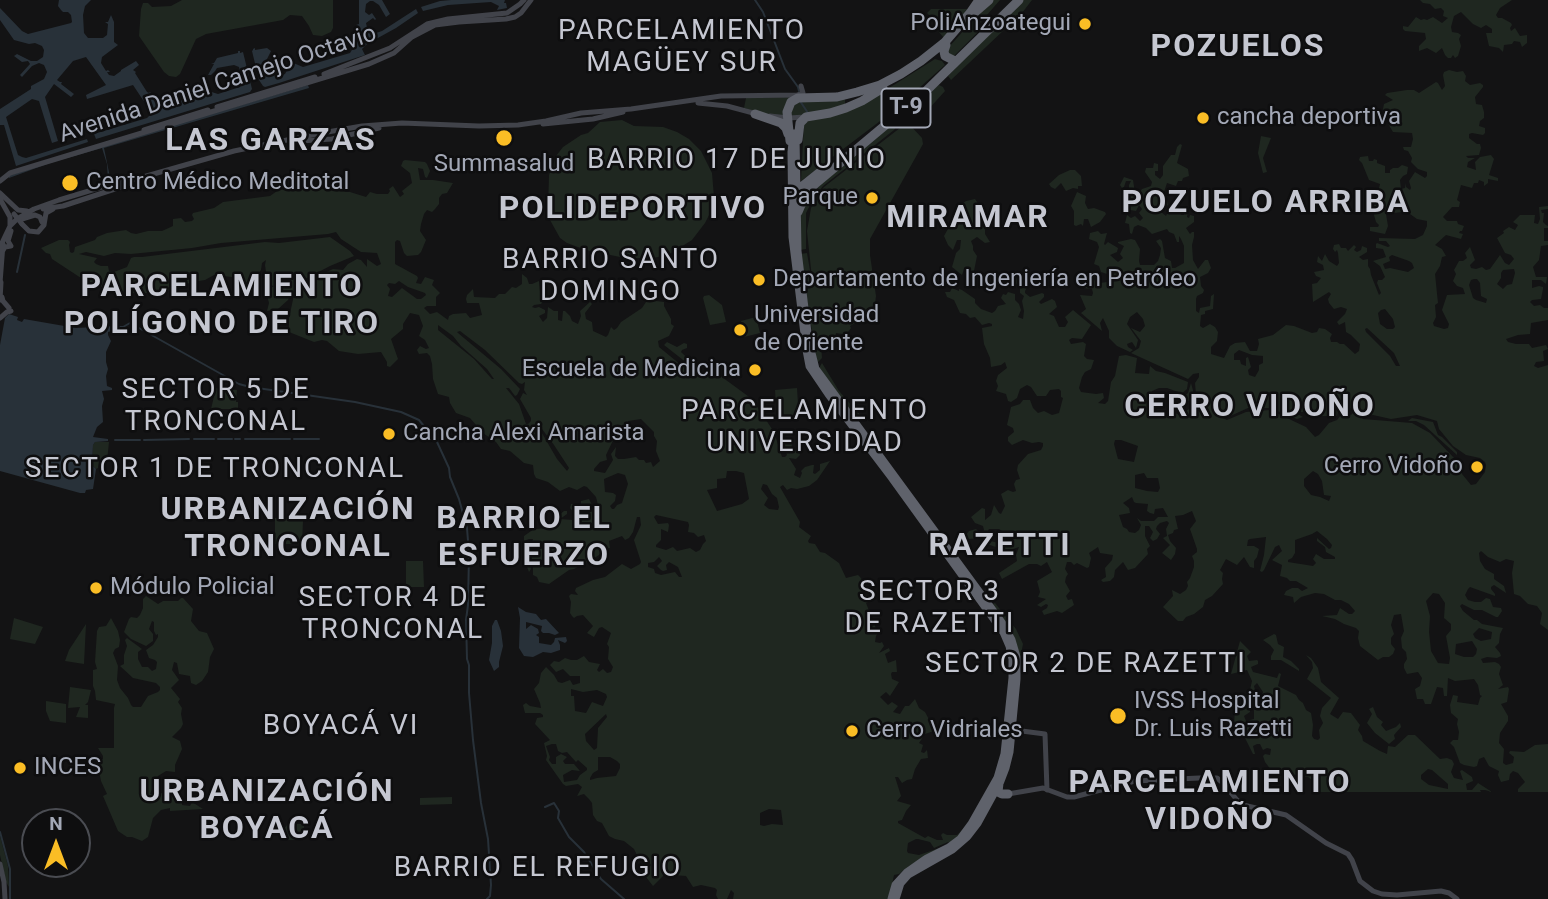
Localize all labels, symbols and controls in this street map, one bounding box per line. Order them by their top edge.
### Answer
place label: PoliAnzoategui [910,10,1071,38]
district label: PARCELAMIENTO MAGÜEY SUR [560,15,804,81]
marker: PoliAnzoategui [1077,16,1093,32]
street label: Avenida Daniel Camejo Octavio [56,20,380,150]
district label: POZUELOS [1152,29,1324,67]
road number: T-9 [881,88,930,128]
place label: cancha deportiva [1217,104,1401,132]
marker: cancha deportiva [1195,110,1211,126]
district label: LAS GARZAS [167,123,375,161]
marker: Summasalud [494,128,514,148]
district label: BARRIO 17 DE JUNIO [589,144,885,178]
place label: Summasalud [434,151,574,179]
place label: Centro Médico Meditotal [86,169,349,197]
marker: Centro Médico Meditotal [60,173,80,193]
place label: Parque [782,184,858,212]
district label: POZUELO ARRIBA [1123,185,1409,223]
marker: Parque [864,190,880,206]
district label: POLIDEPORTIVO [500,191,766,229]
district label: MIRAMAR [887,200,1049,238]
district label: BARRIO SANTO DOMINGO [503,244,719,310]
place label: Departamento de Ingeniería en Petróleo [773,266,1196,294]
district label: PARCELAMIENTO POLÍGONO DE TIRO [66,269,378,344]
marker: Departamento de Ingeniería en Petróleo [751,272,767,288]
place label: Universidad de Oriente [754,302,879,358]
marker: Universidad de Oriente [732,322,748,338]
place label: Escuela de Medicina [522,356,741,384]
marker: Escuela de Medicina [747,362,763,378]
district label: SECTOR 5 DE TRONCONAL [123,374,309,440]
district label: CERRO VIDOÑO [1126,389,1374,427]
district label: PARCELAMIENTO UNIVERSIDAD [683,395,927,461]
place label: Cancha Alexi Amarista [403,420,645,448]
marker: Cancha Alexi Amarista [381,426,397,442]
district label: SECTOR 1 DE TRONCONAL [27,453,403,487]
place label: Cerro Vidoño [1324,453,1463,481]
marker: Cerro Vidoño [1469,459,1485,475]
district label: URBANIZACIÓN TRONCONAL [162,492,414,567]
district label: BARRIO EL ESFUERZO [437,501,611,576]
district label: RAZETTI [929,528,1071,566]
place label: Módulo Policial [110,574,275,602]
district label: SECTOR 3 DE RAZETTI [846,576,1014,642]
marker: Módulo Policial [88,580,104,596]
district label: SECTOR 4 DE TRONCONAL [300,582,486,648]
district label: SECTOR 2 DE RAZETTI [927,648,1245,682]
place label: IVSS Hospital Dr. Luis Razetti [1134,688,1292,744]
marker: IVSS Hospital Dr. Luis Razetti [1108,706,1128,726]
district label: BOYACÁ VI [264,710,418,744]
place label: Cerro Vidriales [866,717,1023,745]
marker: Cerro Vidriales [844,723,860,739]
place label: INCES [34,754,101,782]
marker: INCES [12,760,28,776]
district label: PARCELAMIENTO VIDOÑO [1070,765,1350,840]
district label: URBANIZACIÓN BOYACÁ [141,774,393,849]
north arrow [21,808,91,878]
text: N [49,812,63,835]
district label: BARRIO EL REFUGIO [396,852,680,886]

